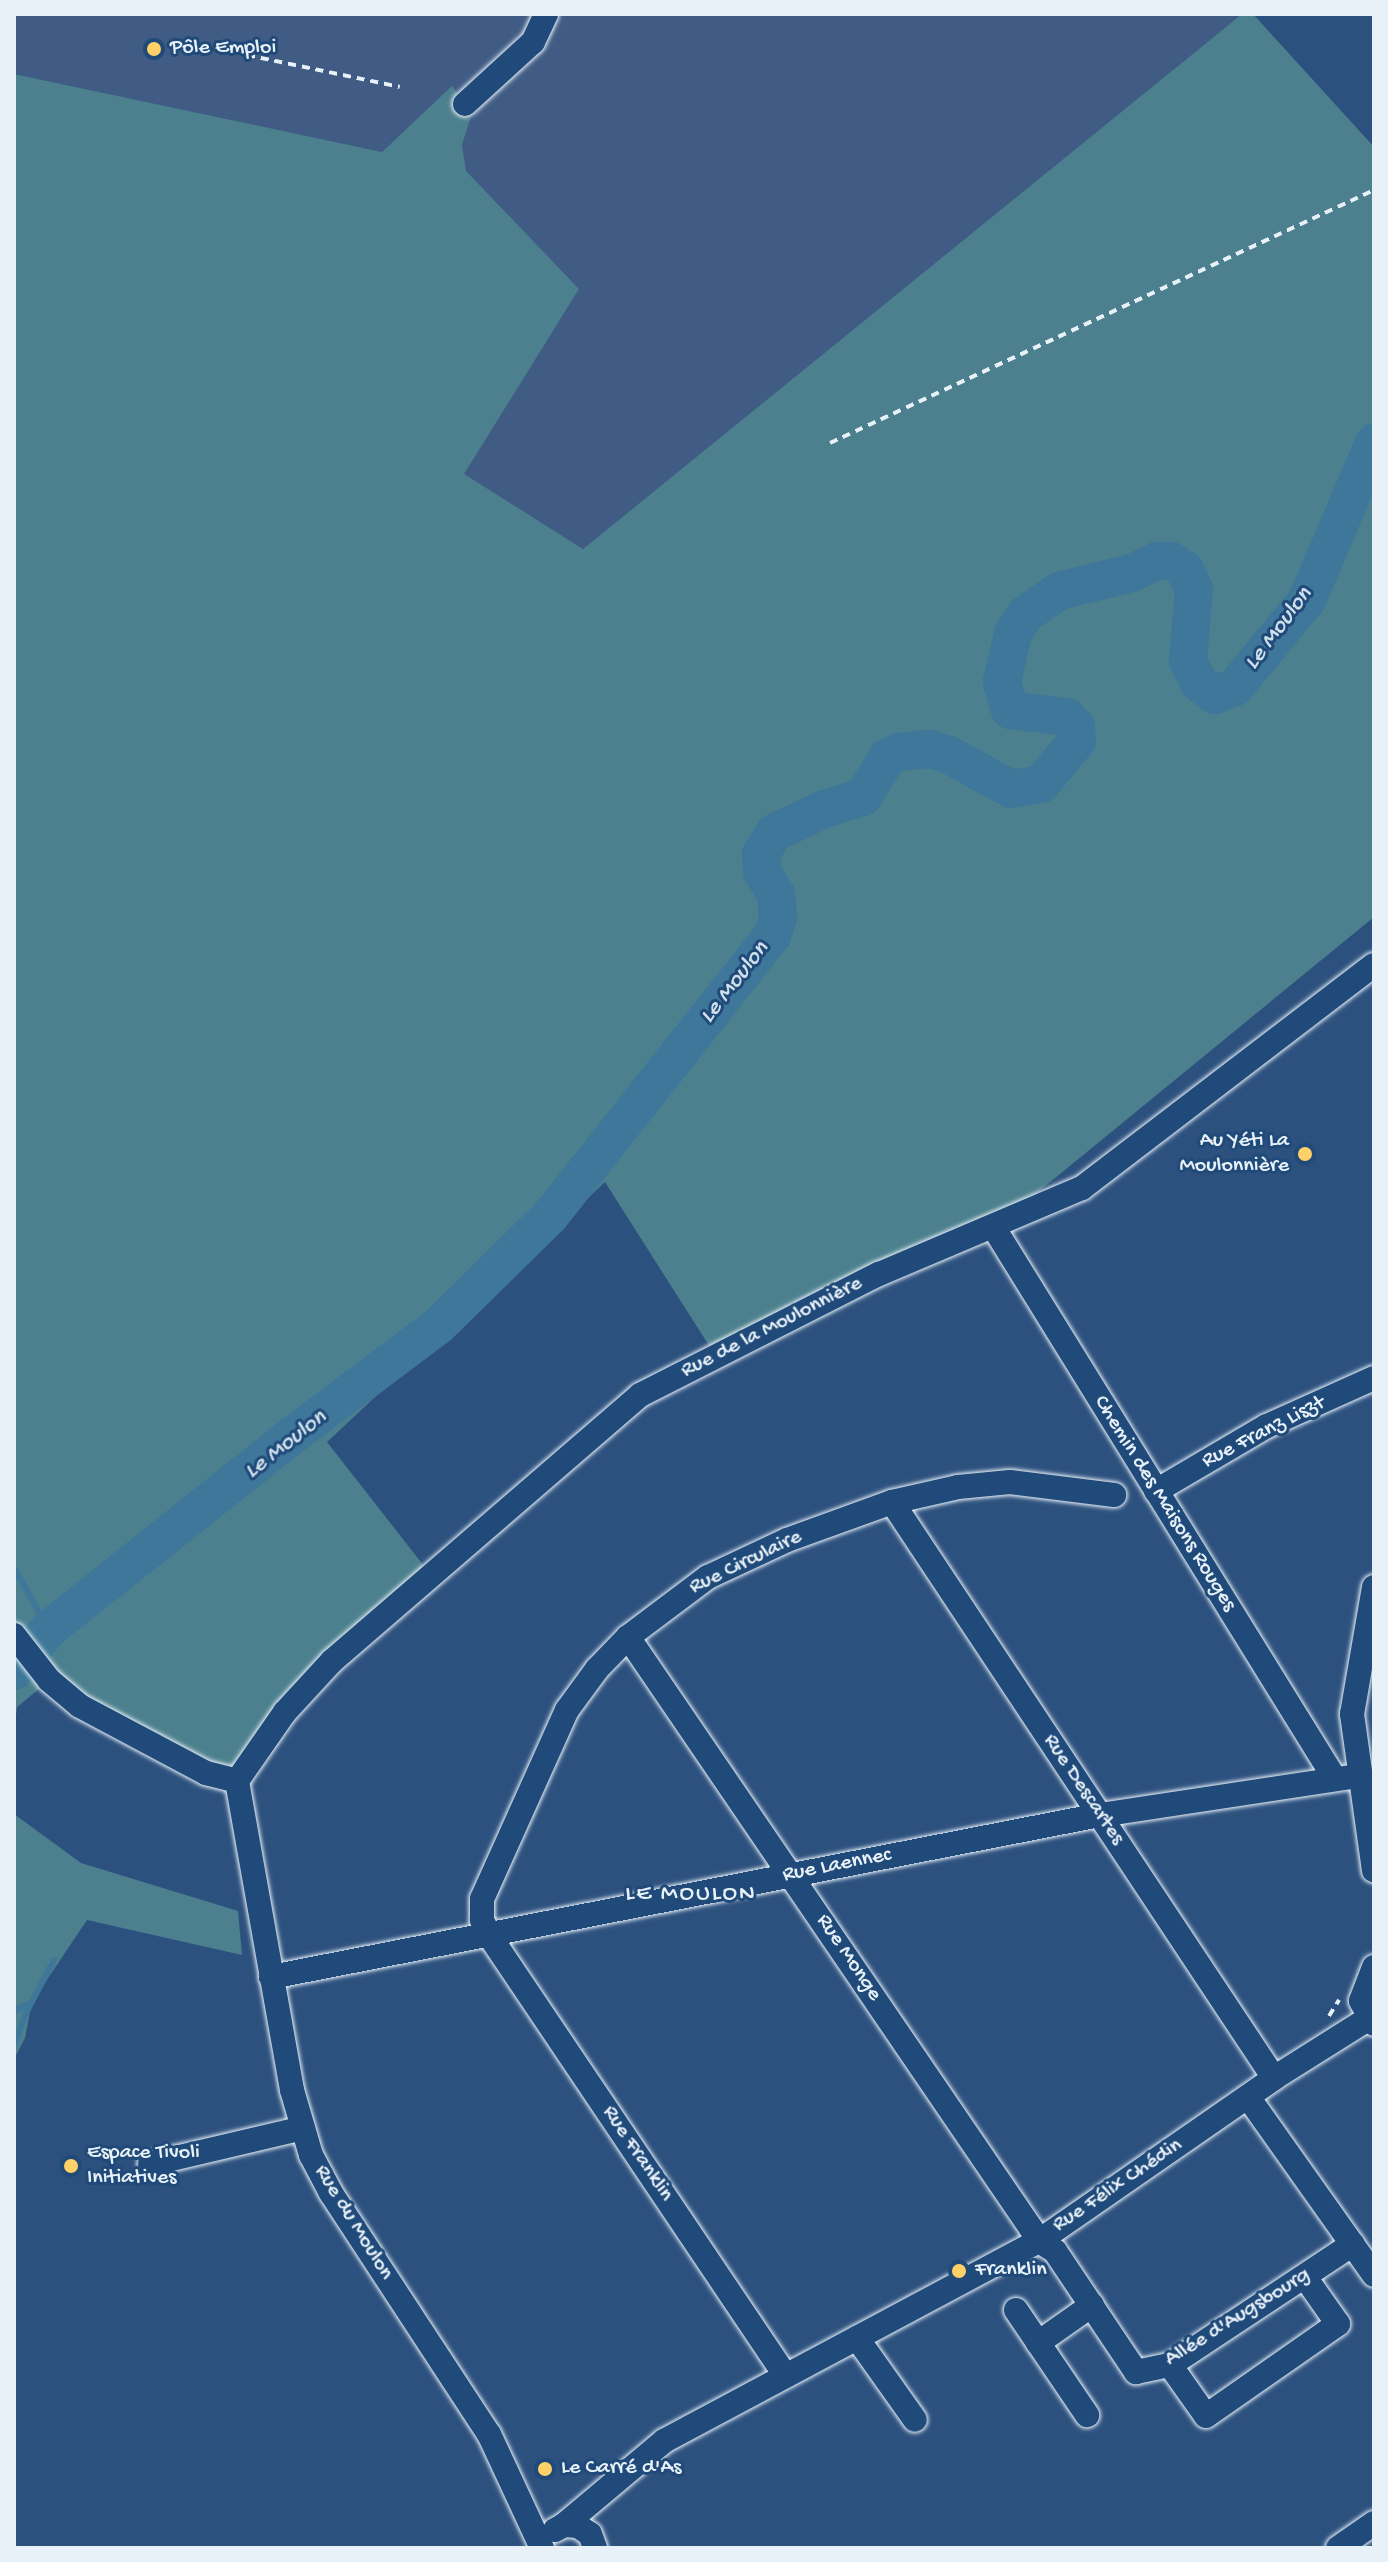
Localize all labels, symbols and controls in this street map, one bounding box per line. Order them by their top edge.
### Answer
place label: Pôle Emploi [170,36,276,62]
marker: Pôle Emploi [145,40,163,58]
water label: Le Moulon [1238,582,1320,676]
water label: Le Moulon [694,936,776,1030]
place label: Au Yéti La Moulonnière [1180,1128,1289,1180]
marker: Au Yéti La Moulonnière [1296,1145,1314,1163]
street label: Rue de la Moulonnière [677,1271,867,1385]
street label: Chemin des Maisons Rouges [1087,1391,1241,1617]
street label: Rue Franz Liszt [1198,1391,1330,1475]
water label: Le Moulon [239,1404,333,1486]
street label: Rue Circulaire [686,1524,806,1602]
street label: Rue Descartes [1036,1730,1130,1850]
street label: Rue Laennec [781,1843,893,1889]
district label: LE MOULON [625,1881,757,1909]
street label: Rue Monge [809,1909,887,2007]
street label: Rue Franklin [595,2101,679,2207]
street label: Rue Félix Chédin [1048,2133,1188,2239]
place label: Espace Tivoli Initiatives [87,2140,200,2192]
marker: Espace Tivoli Initiatives [62,2157,80,2175]
street label: Rue du Moulon [307,2161,399,2285]
place label: Franklin [975,2258,1047,2284]
marker: Franklin [950,2262,968,2280]
street label: Allée d'Augsbourg [1160,2263,1316,2373]
place label: Le Carré d'As [561,2456,681,2482]
marker: Le Carré d'As [536,2460,554,2478]

